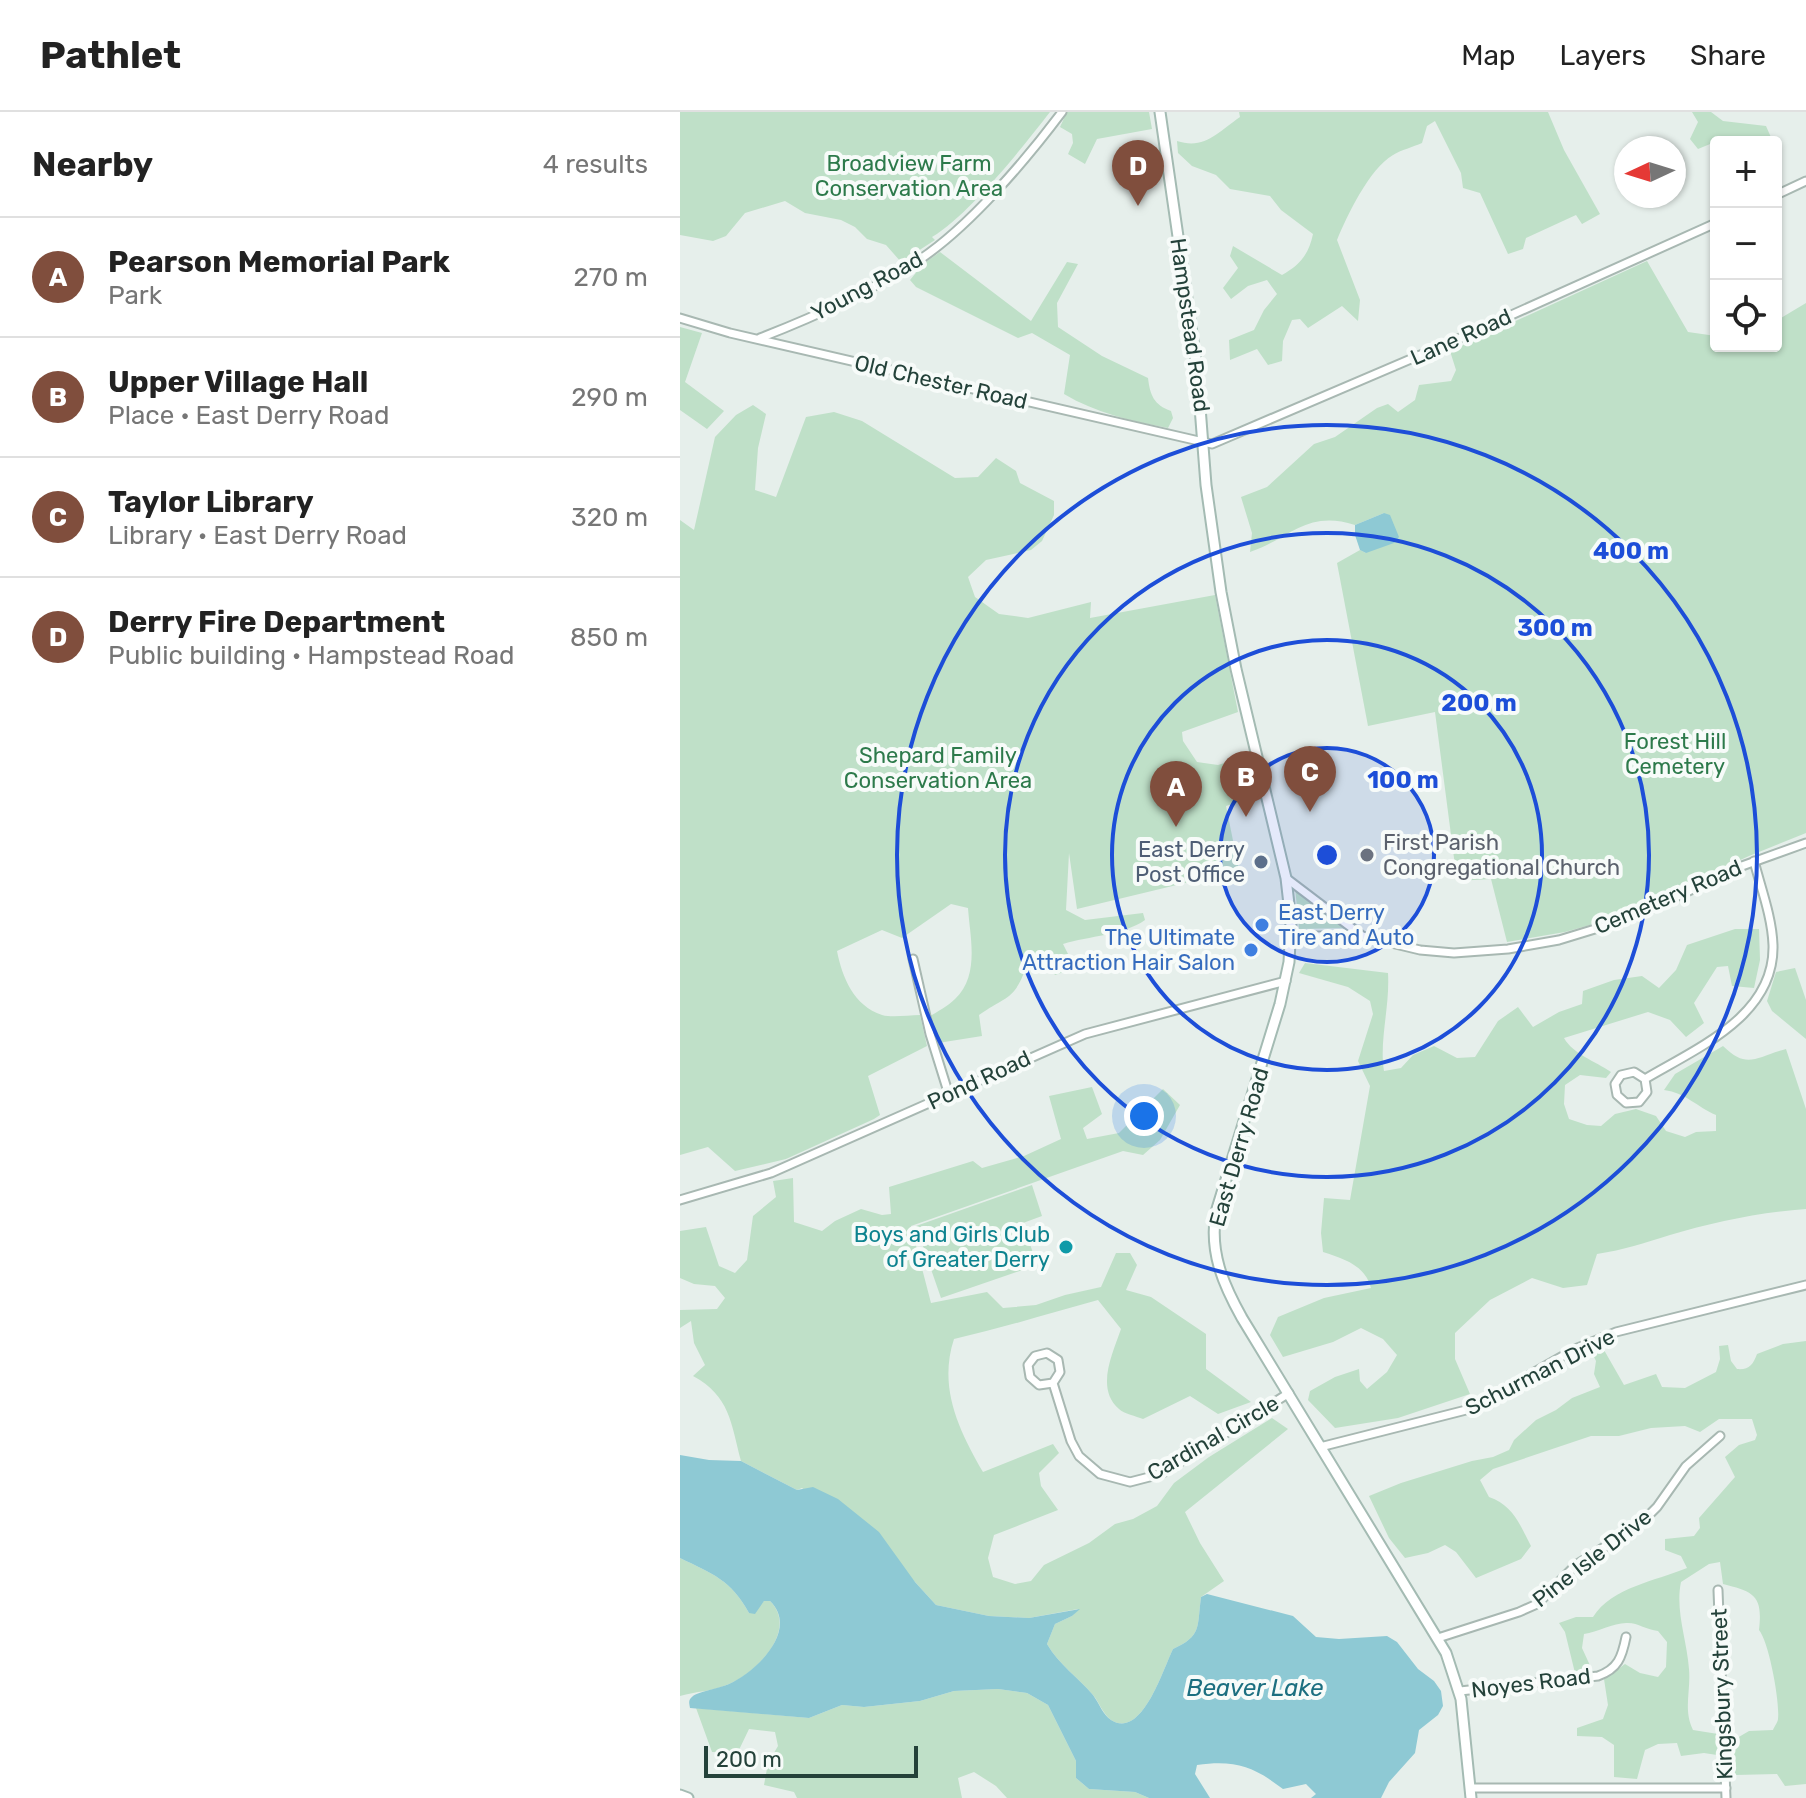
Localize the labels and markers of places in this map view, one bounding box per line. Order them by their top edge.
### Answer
pin: D [1112,140,1164,206]
pin: C [1284,746,1336,812]
pin: B [1220,751,1272,817]
pin: A [1150,761,1202,827]
place label: First Parish Congregational Church [1383,829,1620,881]
place label: East Derry Post Office [1135,836,1245,888]
centre of rings [1313,841,1341,869]
marker: First Parish Congregational Church [1358,846,1376,864]
marker: East Derry Post Office [1252,853,1270,871]
place label: East Derry Tire and Auto [1278,899,1414,951]
marker: East Derry Tire and Auto [1253,916,1271,934]
place label: The Ultimate Attraction Hair Salon [1022,924,1235,976]
marker: The Ultimate Attraction Hair Salon [1242,941,1260,959]
place label: Boys and Girls Club of Greater Derry [854,1221,1050,1273]
marker: Boys and Girls Club of Greater Derry [1057,1238,1075,1256]

